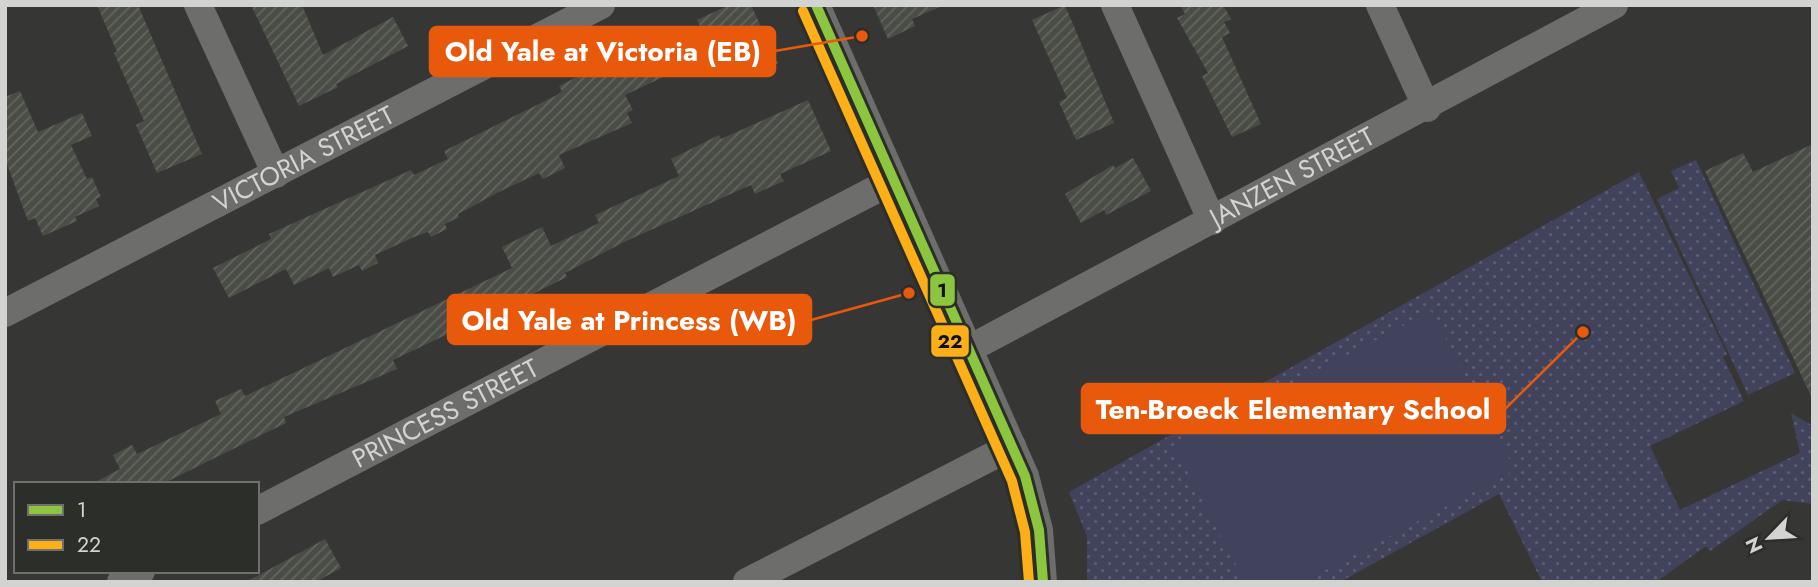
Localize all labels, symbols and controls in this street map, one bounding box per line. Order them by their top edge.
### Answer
callout: Old Yale at Victoria (EB) [430,27,775,76]
text: Old Yale at Victoria (EB) [445,31,761,72]
street label: VICTORIA STREET [206,96,401,221]
street label: JANZEN STREET [1200,117,1381,238]
line badge: 1 [929,273,956,307]
text: 1 [937,277,947,304]
callout: Old Yale at Princess (WB) [448,295,811,344]
text: Old Yale at Princess (WB) [462,300,796,341]
line badge: 22 [930,324,970,358]
text: 22 [938,328,962,355]
street label: PRINCESS STREET [345,349,545,477]
callout: Ten-Broeck Elementary School [1082,384,1505,433]
text: Ten-Broeck Elementary School [1096,389,1490,430]
legend [14,482,259,573]
text: 1 [77,495,86,525]
north arrow [1734,503,1804,573]
text: 22 [77,530,101,560]
text: N [1739,532,1769,558]

